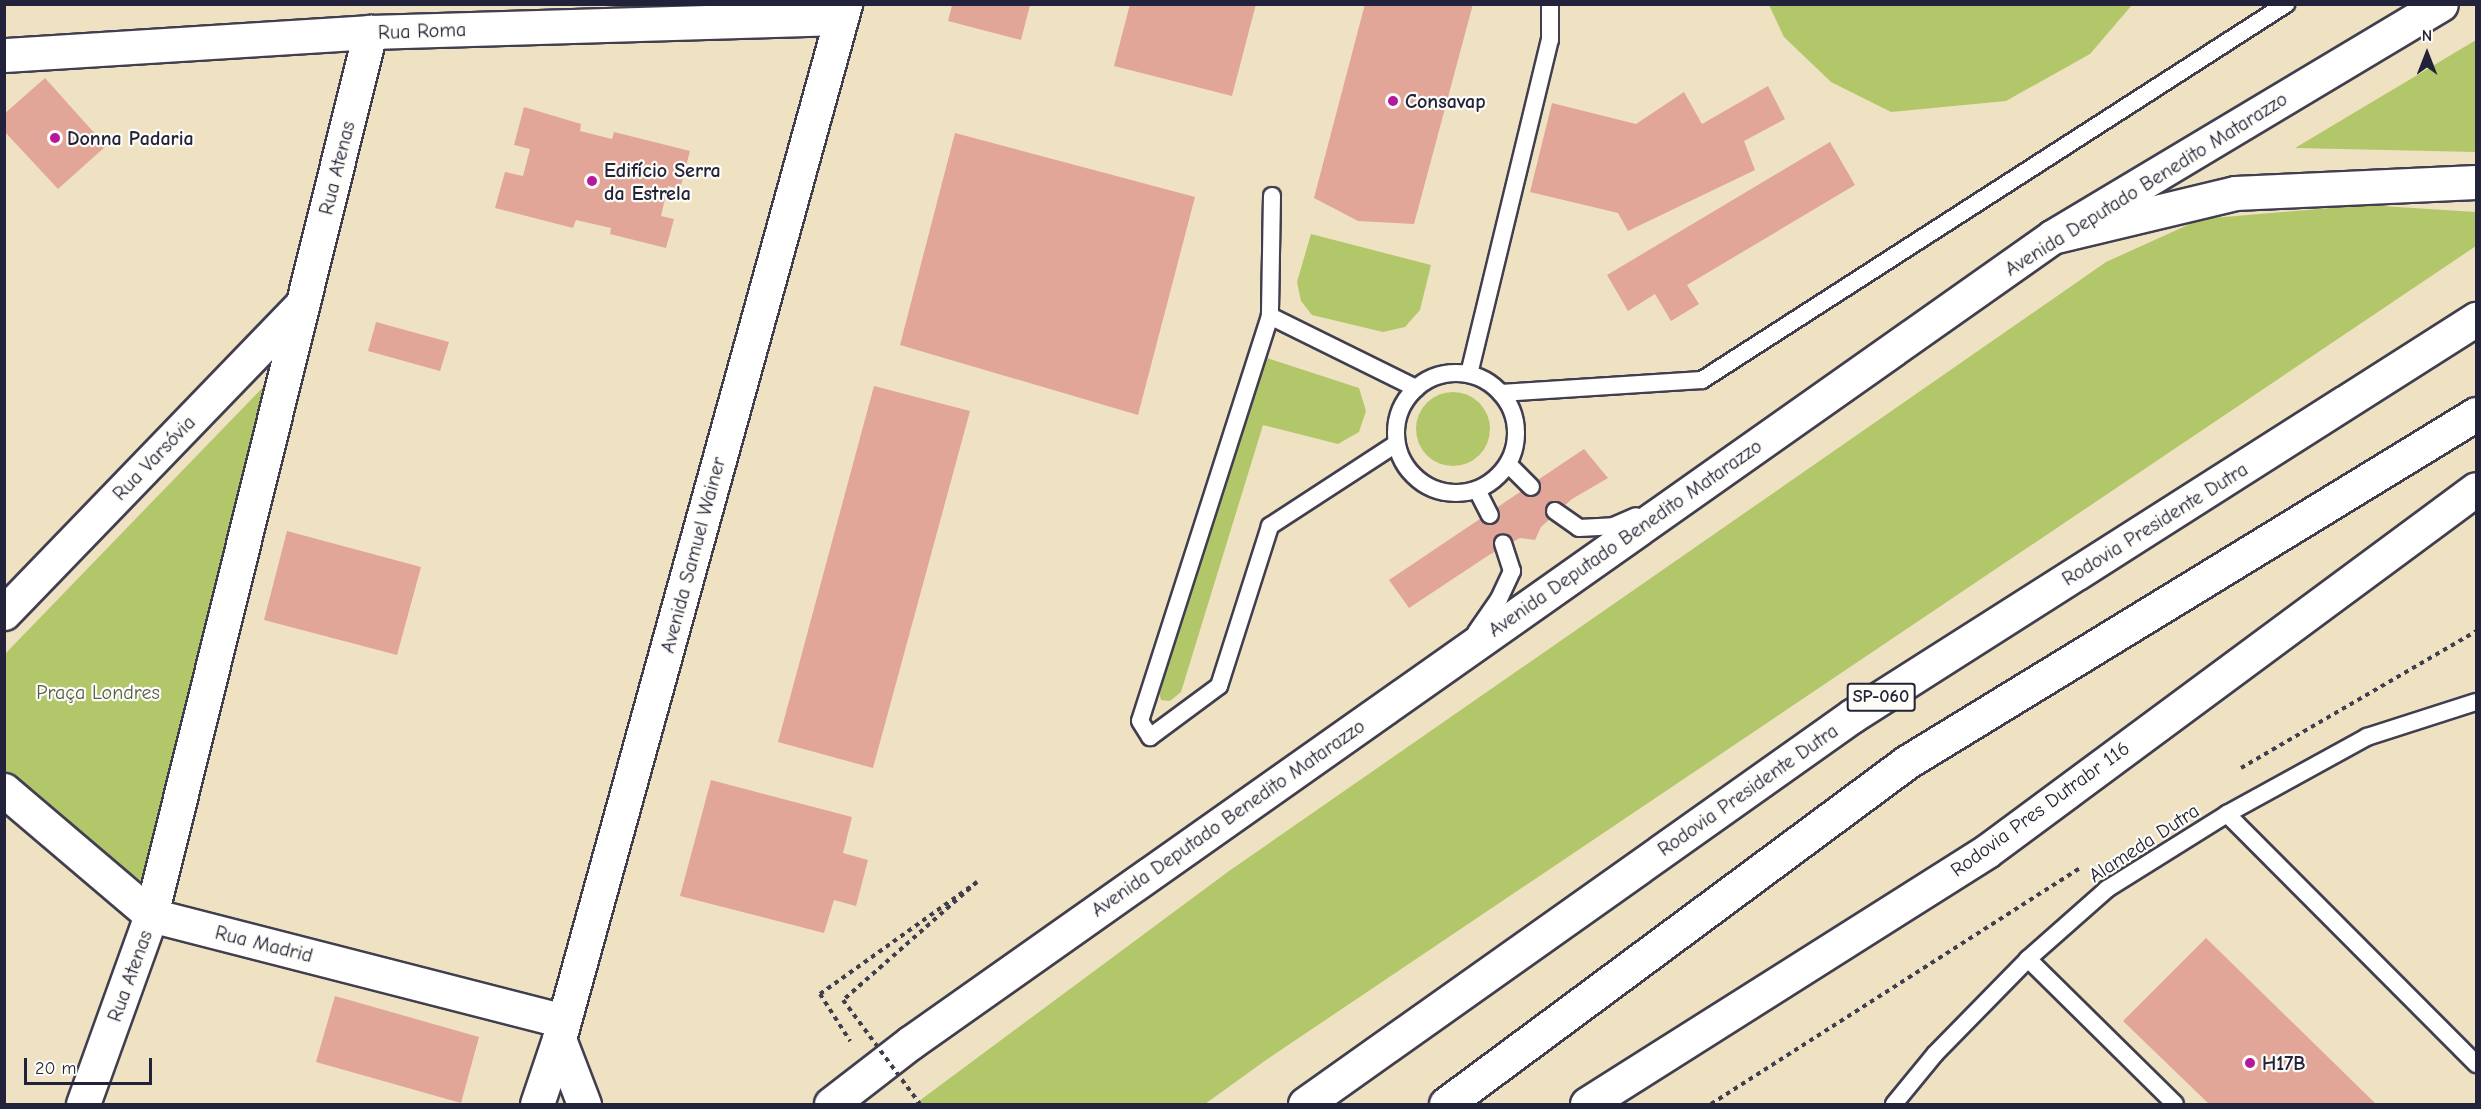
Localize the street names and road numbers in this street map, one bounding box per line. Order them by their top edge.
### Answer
street label: Rua Roma [377,17,467,45]
street label: Avenida Deputado Benedito Matarazzo [2000,87,2292,281]
street label: Rua Atenas [314,119,360,217]
street label: Rua Varsóvia [108,411,200,505]
street label: Avenida Deputado Benedito Matarazzo [1484,434,1766,642]
street label: Avenida Samuel Wainer [655,454,731,656]
street label: Rodovia Presidente Dutra [2058,457,2252,591]
road number: SP-060 [1846,682,1916,712]
street label: Avenida Deputado Benedito Matarazzo [1087,714,1369,922]
street label: Rodovia Presidente Dutra [1653,719,1843,861]
street label: Rodovia Pres Dutrabr 116 [1946,736,2134,882]
street label: Alameda Dutra [2084,798,2204,888]
street label: Rua Madrid [213,920,315,968]
street label: Rua Atenas [102,927,158,1025]

